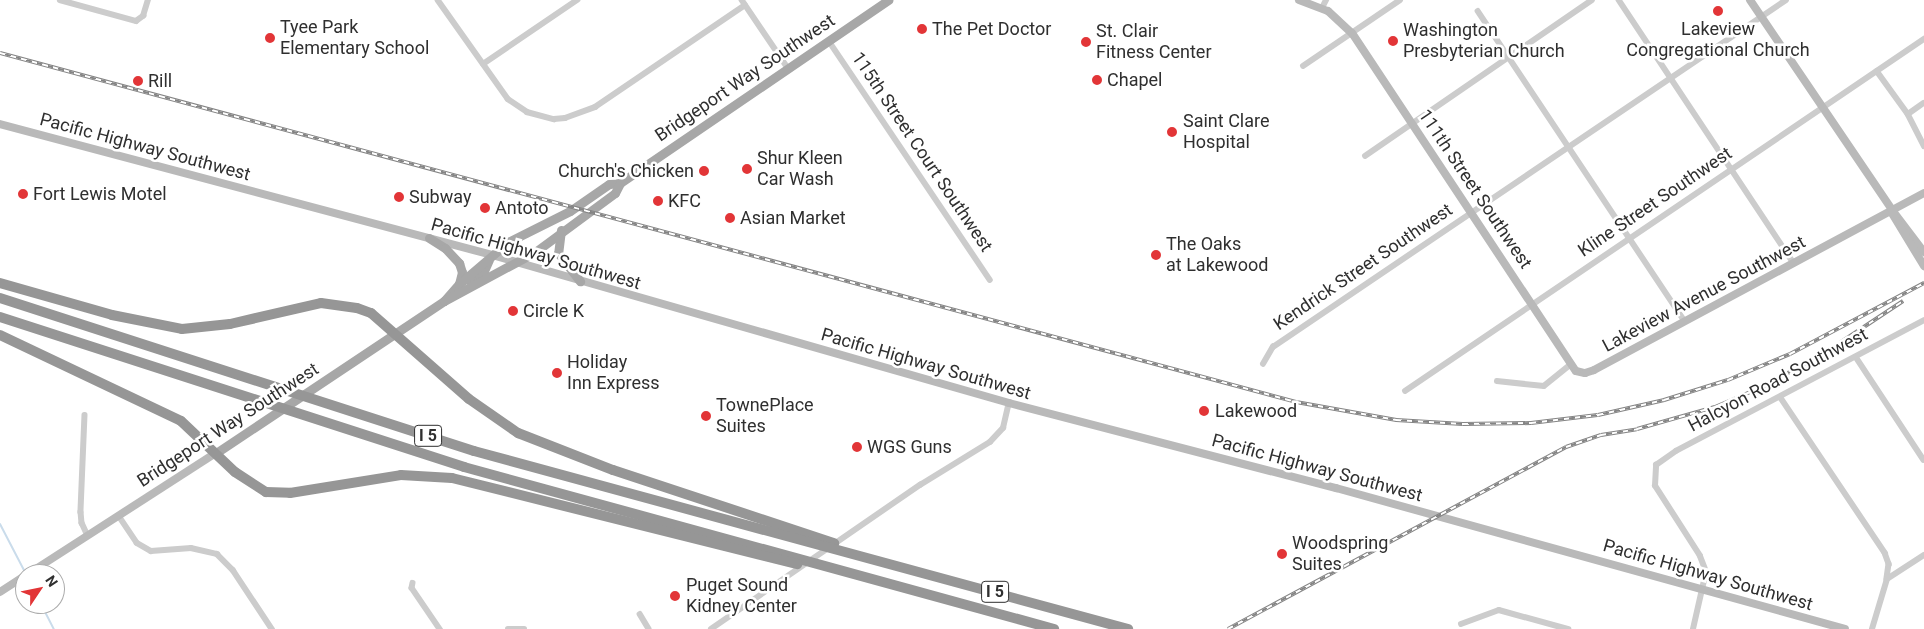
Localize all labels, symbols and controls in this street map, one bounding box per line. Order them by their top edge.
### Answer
marker: Lakeview Congregational Church [1712,5,1724,17]
street label: Bridgeport Way Southwest [651,10,839,146]
place label: Tyee Park Elementary School [280,17,429,59]
place label: The Pet Doctor [932,18,1051,40]
place label: Lakeview Congregational Church [1626,19,1810,62]
place label: Washington Presbyterian Church [1403,20,1565,62]
place label: St. Clair Fitness Center [1096,21,1211,64]
marker: The Pet Doctor [916,23,928,35]
marker: Tyee Park Elementary School [264,32,276,44]
marker: Washington Presbyterian Church [1387,35,1399,47]
marker: St. Clair Fitness Center [1080,36,1092,48]
street label: 115th Street Court Southwest [847,48,997,256]
place label: Chapel [1107,69,1162,91]
place label: Rill [148,70,172,92]
marker: Chapel [1091,74,1103,86]
marker: Rill [132,75,144,87]
street label: 111th Street Southwest [1414,105,1536,273]
street label: Pacific Highway Southwest [37,108,253,186]
place label: Saint Clare Hospital [1183,111,1270,154]
marker: Saint Clare Hospital [1165,125,1179,139]
street label: Kline Street Southwest [1574,142,1736,262]
place label: Shur Kleen Car Wash [757,148,843,190]
place label: Church's Chicken [558,160,694,182]
marker: Shur Kleen Car Wash [741,163,753,175]
marker: Church's Chicken [698,165,710,177]
place label: Fort Lewis Motel [33,183,167,205]
place label: Subway [409,186,471,208]
marker: Fort Lewis Motel [17,188,29,200]
place label: KFC [668,190,701,212]
marker: Subway [393,191,405,203]
marker: KFC [652,195,664,207]
place label: Antoto [495,197,549,219]
street label: Kendrick Street Southwest [1269,199,1457,335]
marker: Antoto [479,202,491,214]
place label: Asian Market [740,207,846,229]
marker: Asian Market [724,212,736,224]
street label: Pacific Highway Southwest [429,214,643,294]
street label: Lakeview Avenue Southwest [1599,231,1809,357]
place label: The Oaks at Lakewood [1166,234,1268,276]
marker: The Oaks at Lakewood [1150,249,1162,261]
place label: Circle K [523,300,584,322]
marker: Circle K [507,305,519,317]
street label: Halcyon Road Southwest [1685,323,1871,437]
street label: Pacific Highway Southwest [819,324,1033,404]
place label: Holiday Inn Express [567,352,660,394]
street label: Bridgeport Way Southwest [133,358,323,492]
marker: Holiday Inn Express [551,367,563,379]
place label: TownePlace Suites [716,395,814,438]
place label: Lakewood [1215,400,1297,422]
marker: Lakewood [1197,404,1211,418]
marker: TownePlace Suites [700,410,712,422]
road number: I 5 [413,422,443,450]
street label: Pacific Highway Southwest [1209,429,1425,507]
place label: WGS Guns [867,436,952,458]
marker: WGS Guns [851,441,863,453]
place label: Woodspring Suites [1292,533,1388,576]
street label: Pacific Highway Southwest [1601,535,1815,615]
marker: Woodspring Suites [1276,548,1288,560]
north arrow [15,564,65,614]
text: N [42,573,61,590]
place label: Puget Sound Kidney Center [686,575,797,618]
road number: I 5 [980,578,1010,606]
marker: Puget Sound Kidney Center [668,589,682,603]

